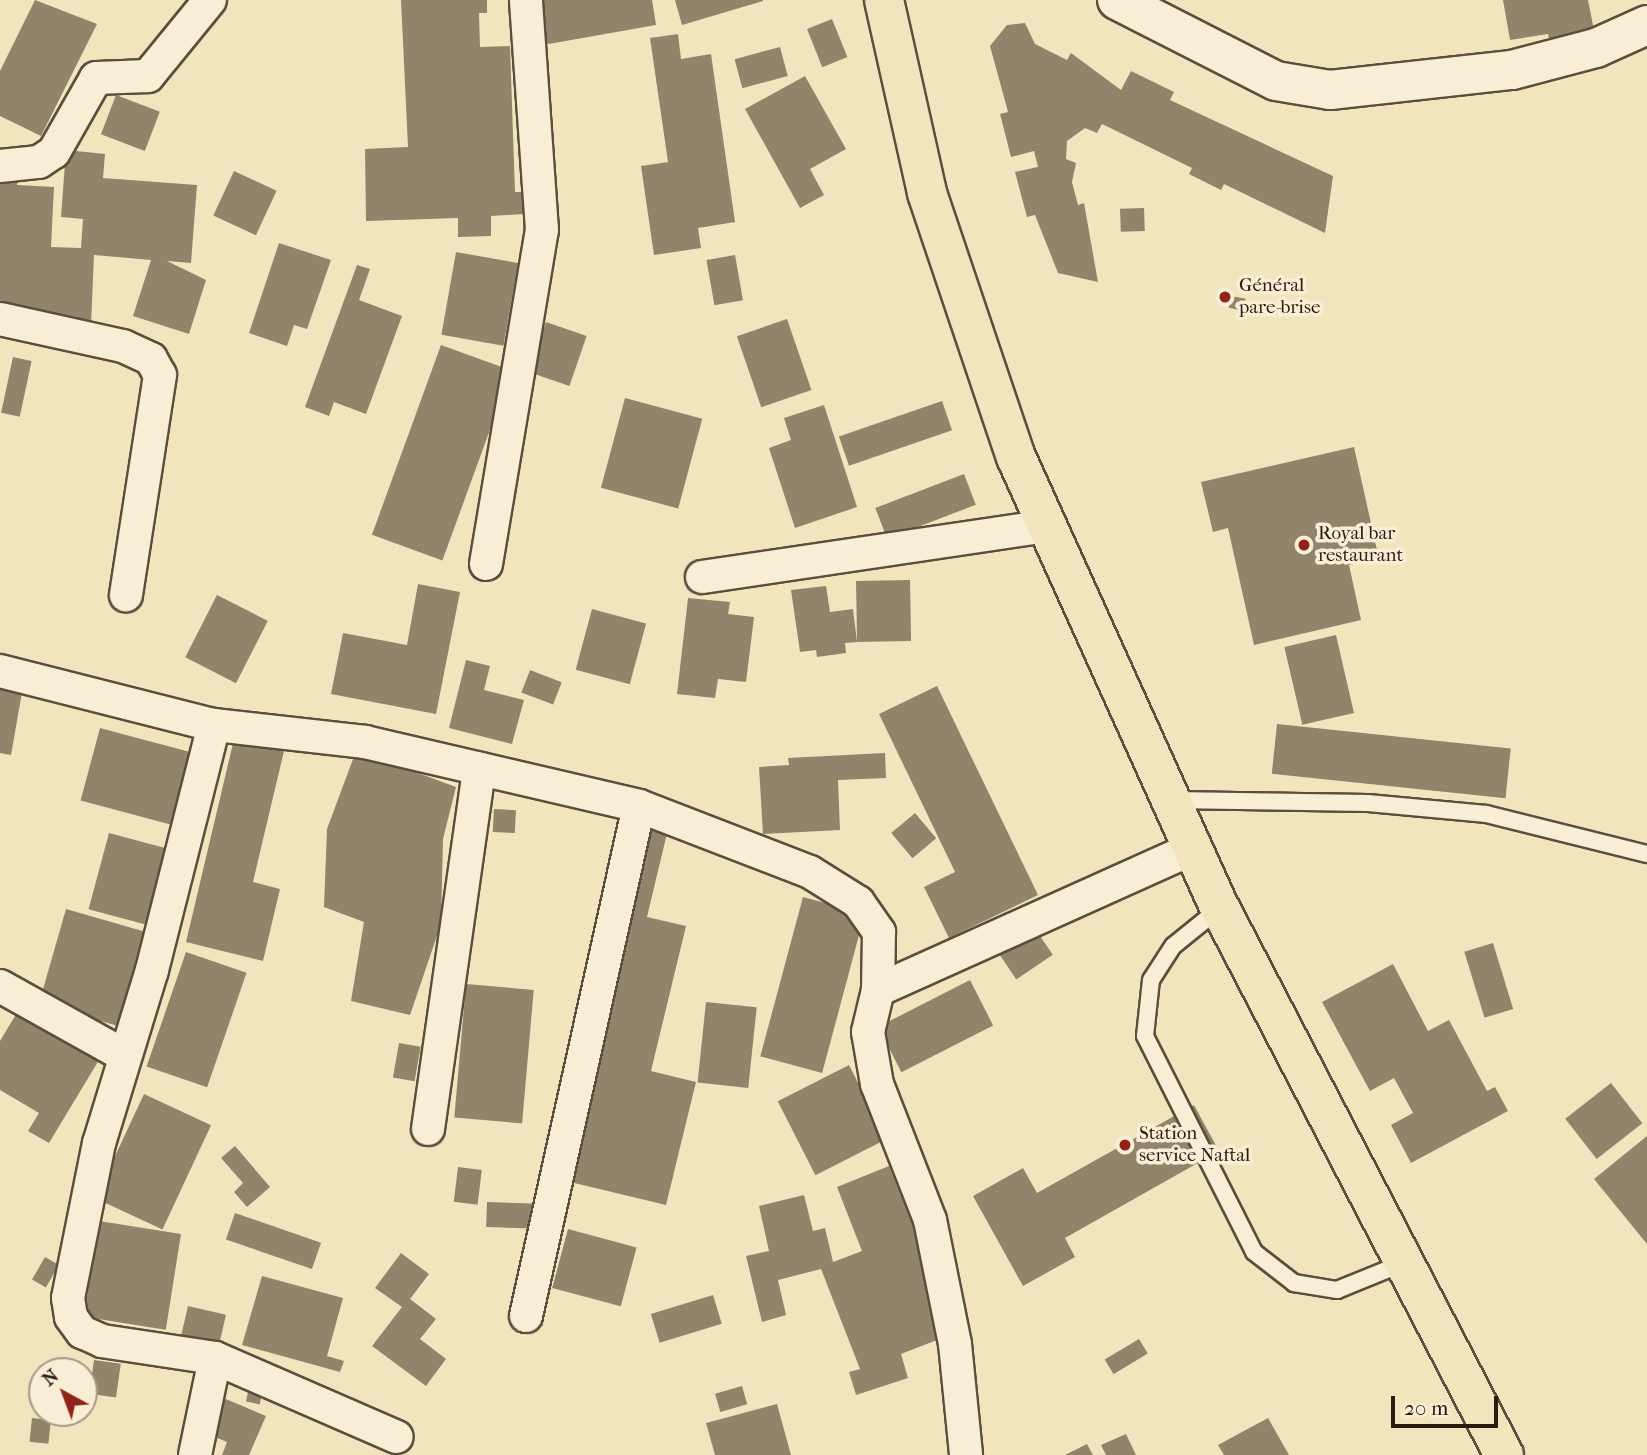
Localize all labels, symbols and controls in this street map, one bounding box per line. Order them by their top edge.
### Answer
place label: Général pare-brise [1239,275,1320,319]
marker: Général pare-brise [1217,289,1233,305]
place label: Royal bar restaurant [1318,523,1403,567]
marker: Royal bar restaurant [1296,537,1312,553]
place label: Station service Naftal [1139,1123,1250,1167]
marker: Station service Naftal [1117,1137,1133,1153]
north arrow [28,1357,98,1427]
text: N [38,1365,63,1391]
scale bar [1395,1382,1502,1426]
text: 20 m [1404,1396,1448,1420]

